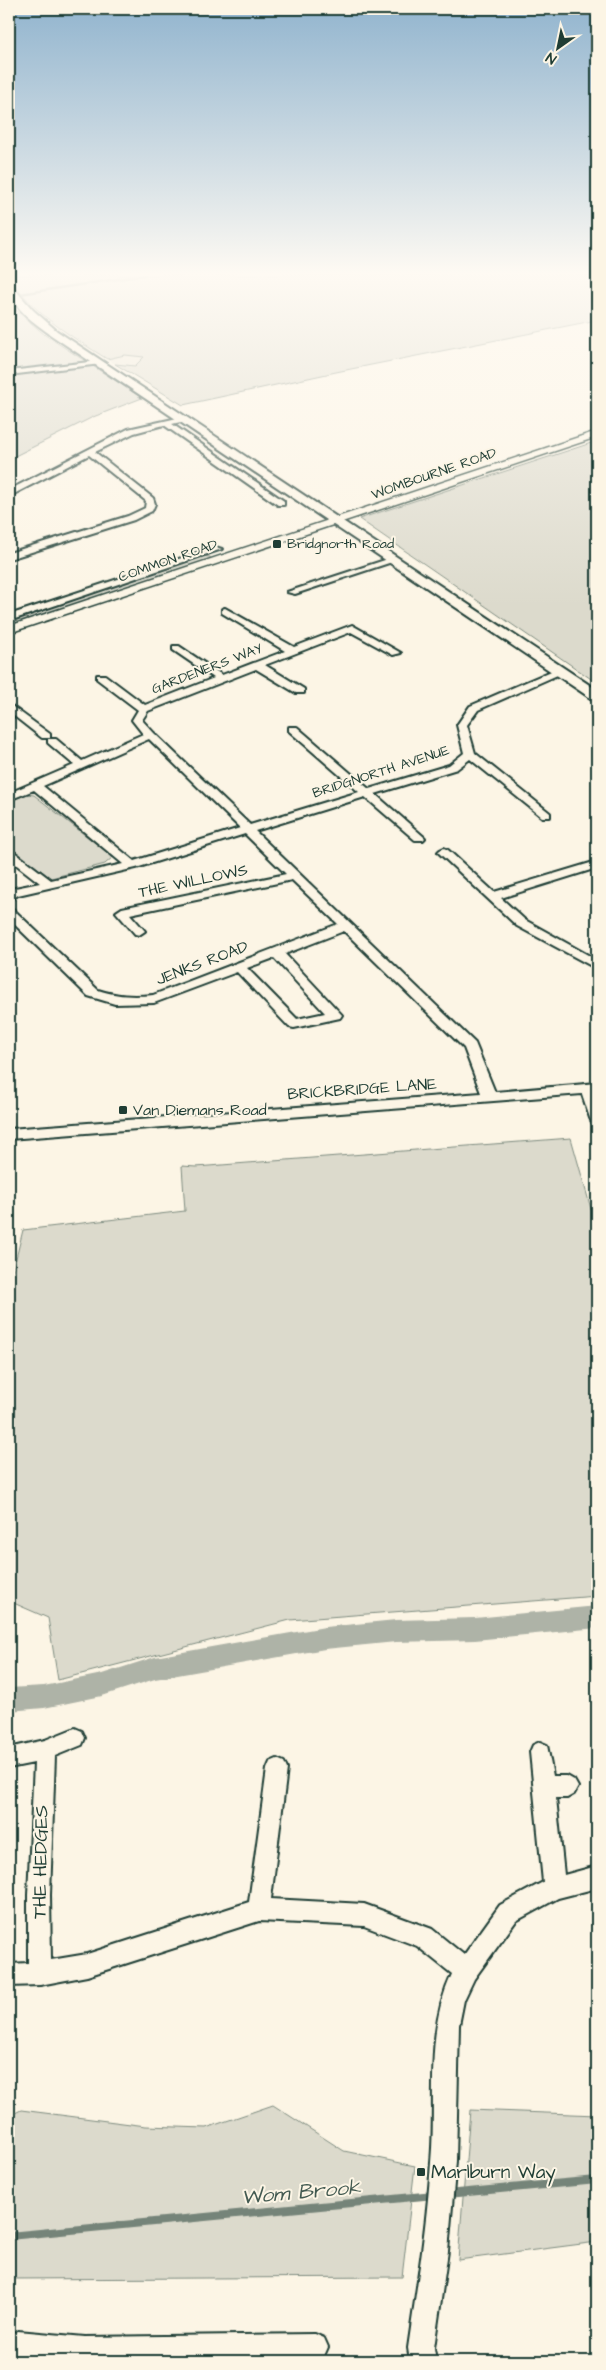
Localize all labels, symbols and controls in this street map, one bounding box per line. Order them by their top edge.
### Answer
north arrow [534,22,584,72]
text: N [542,47,561,69]
street label: WOMBOURNE ROAD [369,443,499,505]
place label: Bridgnorth Road [287,534,394,554]
street label: COMMON ROAD [116,535,220,587]
marker: Bridgnorth Road [271,538,283,550]
street label: GARDENERS WAY [149,638,266,699]
street label: BRIDGNORTH AVENUE [310,740,453,804]
street label: THE WILLOWS [136,859,250,903]
street label: JENKS ROAD [153,935,251,991]
street label: BRICKBRIDGE LANE [287,1073,438,1105]
place label: Van Diemans Road [133,1099,267,1121]
marker: Van Diemans Road [117,1104,129,1116]
street label: THE HEDGES [27,1805,55,1919]
place label: Marlburn Way [431,2159,556,2187]
marker: Marlburn Way [415,2166,427,2178]
water label: Wom Brook [240,2172,363,2212]

